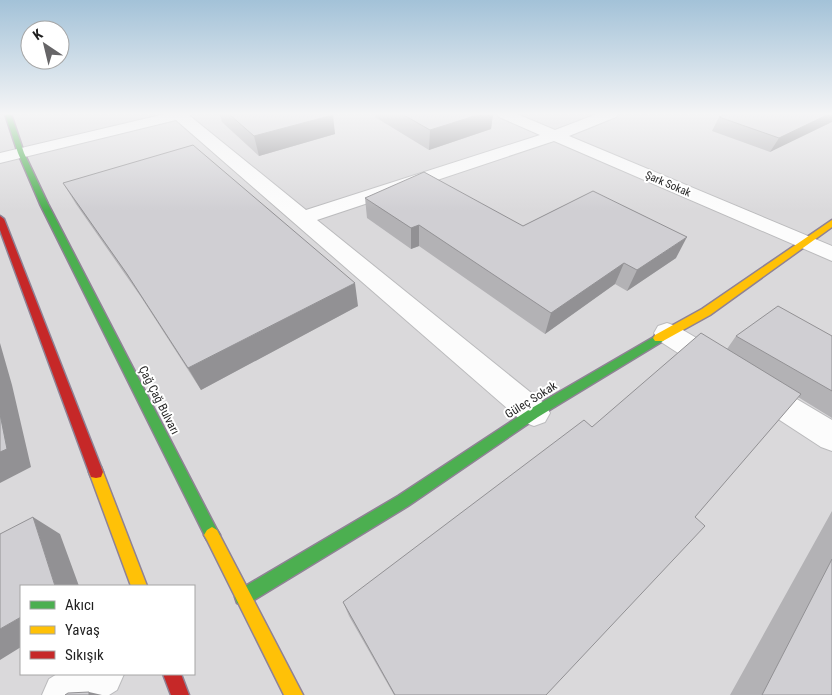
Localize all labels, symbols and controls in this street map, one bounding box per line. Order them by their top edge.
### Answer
north arrow [20,20,70,70]
text: K [30,25,46,43]
street label: Şark Sokak [643,169,693,199]
street label: Çağ Çağ Bulvarı [136,363,182,437]
street label: Güleç Sokak [503,378,560,421]
legend [20,585,195,675]
text: Akıcı [65,596,94,614]
text: Yavaş [65,621,100,639]
text: Sıkışık [65,646,104,664]

